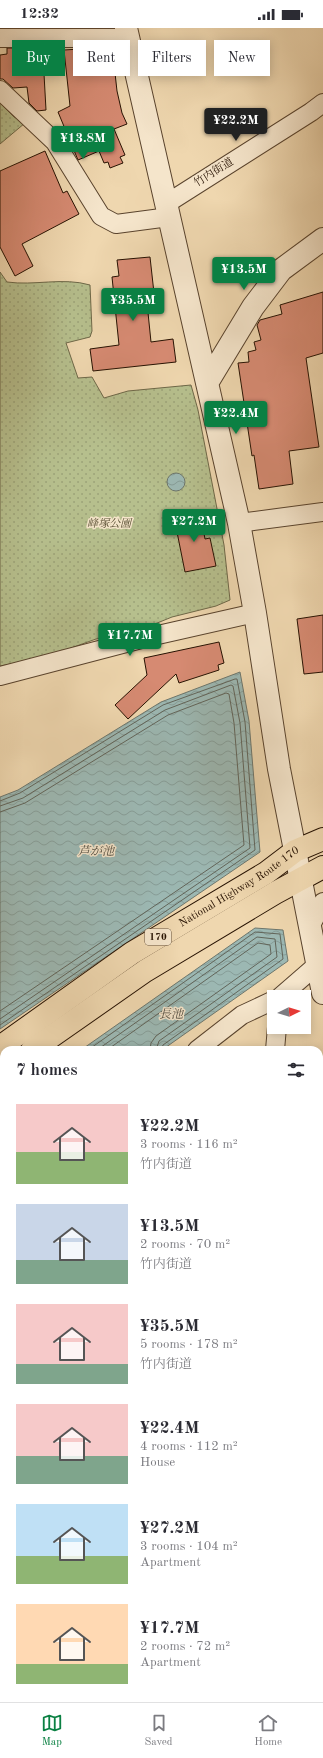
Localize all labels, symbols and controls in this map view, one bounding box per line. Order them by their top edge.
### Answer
text: 12:32 [20,7,59,22]
chip: Buy [12,40,65,76]
chip: Rent [73,40,130,76]
chip: Filters [138,40,206,76]
chip: New [214,40,270,76]
pin: ¥22.2M [203,108,269,142]
text: ¥22.2M [213,114,259,127]
pin: ¥13.8M [50,126,116,160]
text: ¥13.8M [60,132,106,145]
street label: 竹内街道 [191,155,236,189]
pin: ¥13.5M [211,257,277,291]
text: ¥13.5M [221,263,267,276]
pin: ¥35.5M [100,288,166,322]
text: ¥35.5M [110,294,156,307]
pin: ¥22.4M [203,401,269,435]
text: ¥22.4M [213,407,259,420]
pin: ¥27.2M [161,509,227,543]
text: ¥27.2M [171,515,217,528]
park label: 峰塚公園 [87,517,133,530]
pin: ¥17.7M [97,623,163,657]
text: ¥17.7M [107,629,153,642]
water label: 芦が池 [78,844,116,858]
street label: National Highway Route 170 [177,845,300,929]
road number: 170 [145,929,171,945]
north arrow [267,990,311,1034]
map controls [267,990,311,1034]
water label: 長池 [159,1008,185,1021]
icon: filters [285,1059,307,1081]
text: 7 homes [16,1062,78,1079]
text: ¥22.2M [140,1118,199,1135]
icon: home [48,1120,96,1168]
text: 3 rooms · 116 m² [140,1138,238,1151]
text: 竹内街道 [140,1158,192,1171]
text: ¥13.5M [140,1218,199,1235]
icon: home [48,1220,96,1268]
text: 2 rooms · 70 m² [140,1238,230,1251]
text: 竹内街道 [140,1258,192,1271]
text: ¥35.5M [140,1318,199,1335]
icon: home [48,1320,96,1368]
text: 5 rooms · 178 m² [140,1338,238,1351]
text: 竹内街道 [140,1358,192,1371]
icon: home [48,1420,96,1468]
text: ¥22.4M [140,1420,199,1437]
text: 4 rooms · 112 m² [140,1440,238,1453]
text: House [140,1456,175,1469]
icon: home [48,1520,96,1568]
text: ¥27.2M [140,1520,199,1537]
text: 3 rooms · 104 m² [140,1540,238,1553]
text: Apartment [140,1556,201,1569]
icon: home [48,1620,96,1668]
text: ¥17.7M [140,1620,199,1637]
text: 2 rooms · 72 m² [140,1640,230,1653]
text: Apartment [140,1656,201,1669]
tab: Map [41,1712,63,1750]
tab: Saved [145,1712,173,1750]
tab: Home [254,1712,282,1750]

